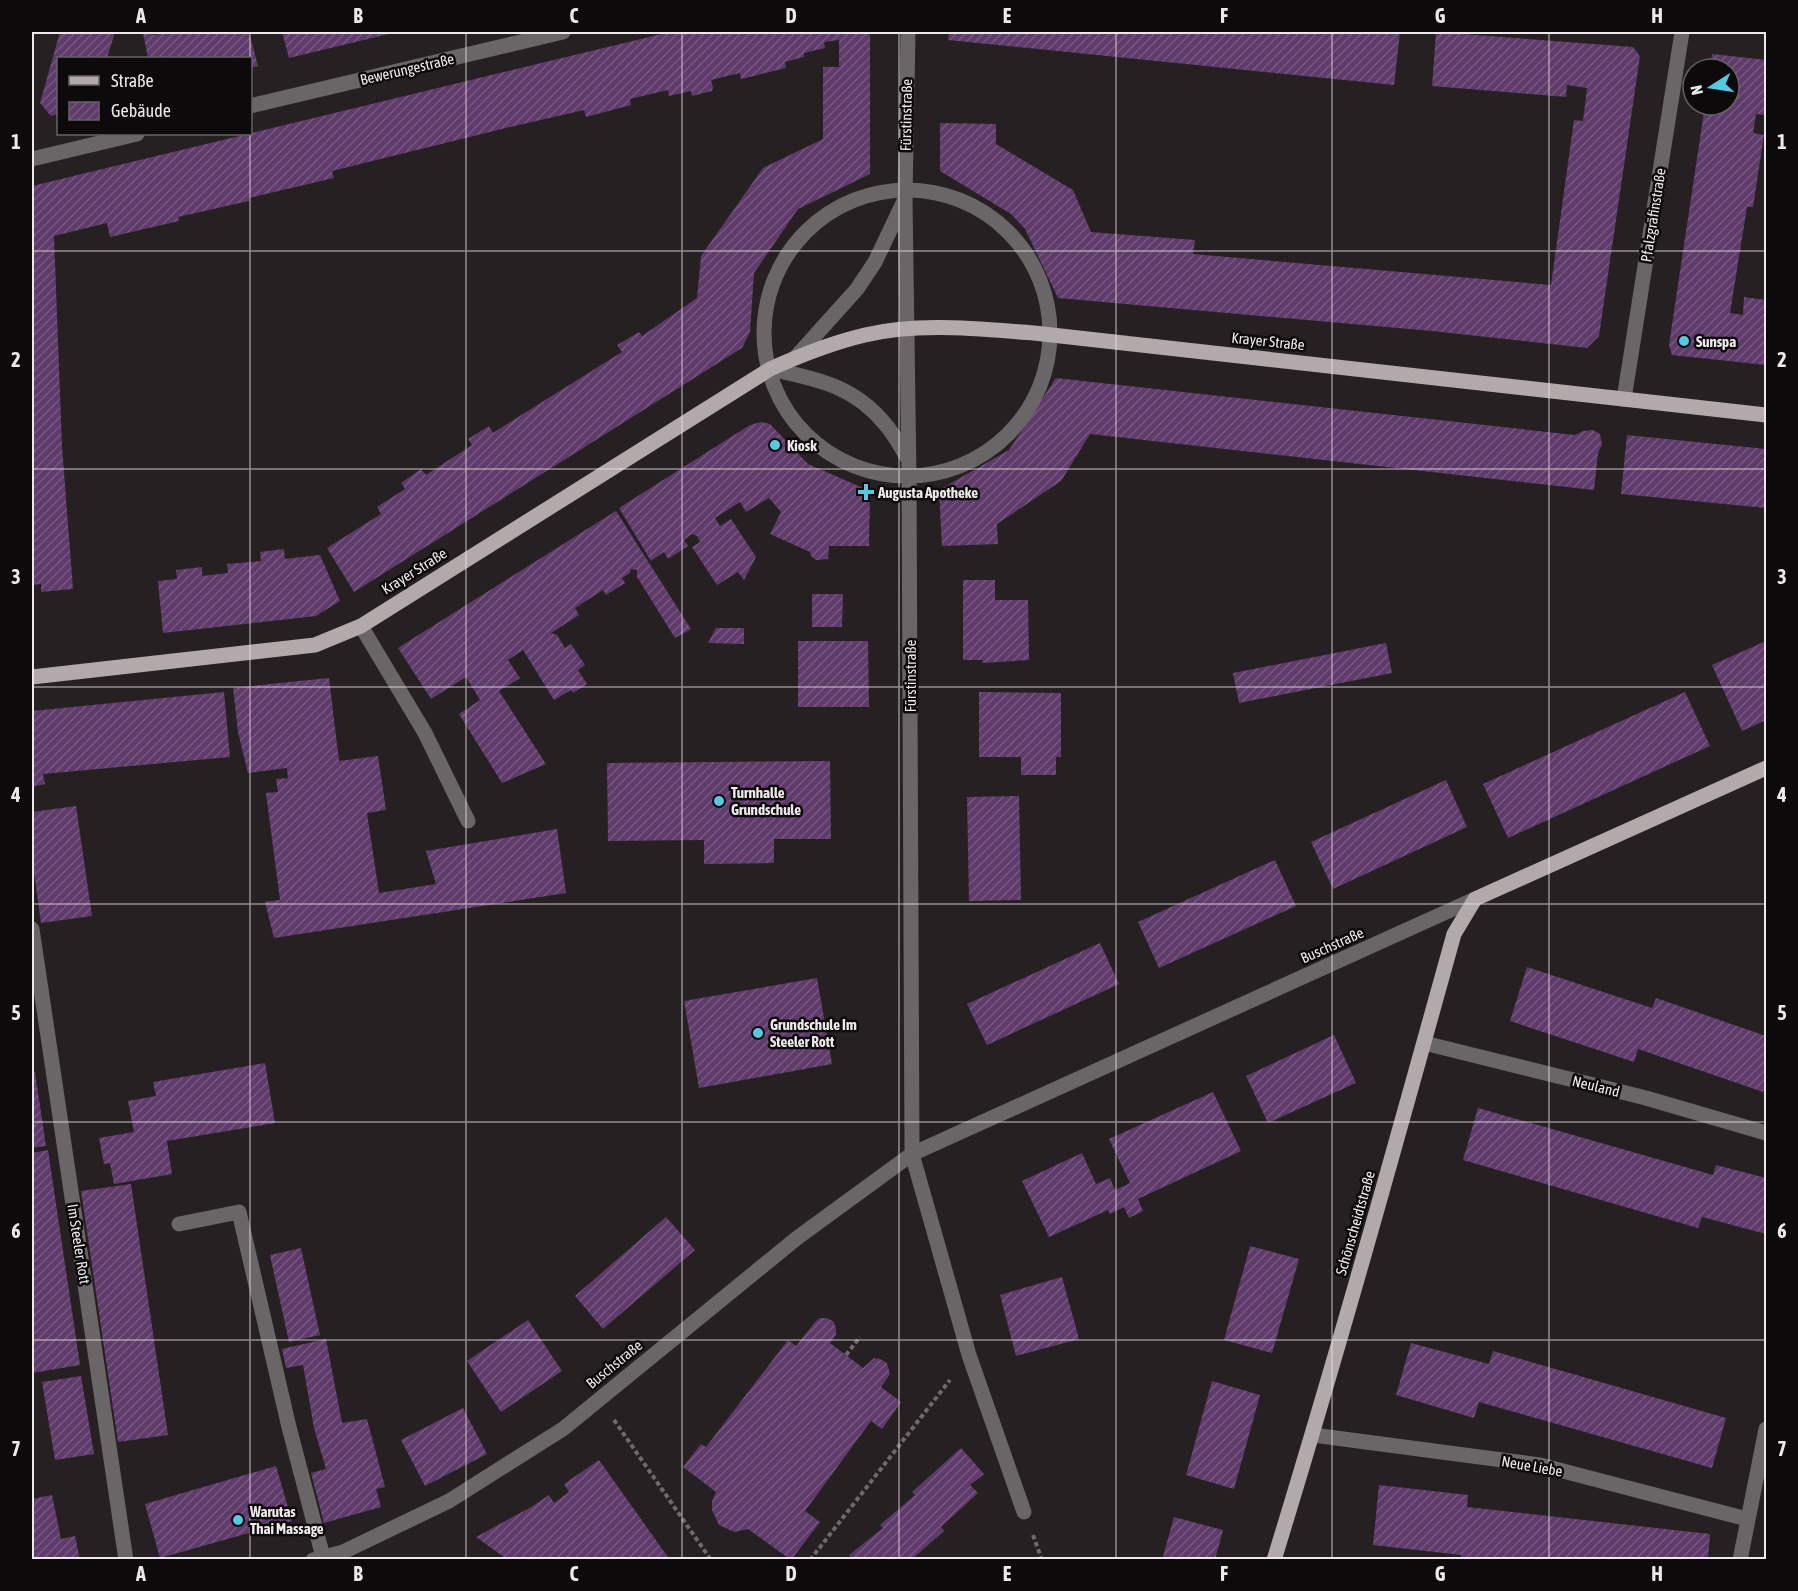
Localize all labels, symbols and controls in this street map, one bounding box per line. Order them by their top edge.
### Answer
text: A [135,4,146,27]
text: B [353,4,363,27]
text: C [570,4,579,27]
text: D [785,4,797,27]
text: E [1003,4,1012,27]
text: F [1220,4,1228,27]
text: G [1435,4,1446,27]
text: H [1651,4,1663,27]
street label: Bewerungestraße [358,50,456,88]
legend [57,57,252,135]
north arrow [1681,57,1741,117]
text: Straße [111,70,154,91]
street label: Fürstinstraße [897,78,915,151]
text: N [1687,84,1706,97]
text: Gebäude [111,100,171,121]
text: 1 [11,130,21,153]
text: 1 [1777,130,1787,153]
street label: Pfalzgräfinstraße [1637,167,1669,263]
street label: Krayer Straße [1231,329,1306,353]
place label: Sunspa [1696,333,1736,350]
marker: Sunspa [1677,334,1691,348]
text: 2 [11,348,21,371]
text: 2 [1777,348,1787,371]
place label: Kiosk [787,437,817,454]
marker: Kiosk [768,438,782,452]
place label: Augusta Apotheke [877,484,978,501]
marker: Augusta Apotheke [859,485,873,499]
street label: Krayer Straße [378,544,450,598]
text: 3 [11,565,21,588]
text: 3 [1777,565,1787,588]
street label: Fürstinstraße [902,640,919,712]
text: 4 [10,783,21,806]
text: 4 [1776,783,1787,806]
place label: Turnhalle Grundschule [731,784,801,818]
marker: Turnhalle Grundschule [712,794,726,808]
street label: Buschstraße [1298,924,1366,966]
text: 5 [11,1001,21,1024]
text: 5 [1777,1001,1787,1024]
place label: Grundschule Im Steeler Rott [770,1016,857,1050]
marker: Grundschule Im Steeler Rott [751,1026,765,1040]
street label: Neuland [1571,1072,1621,1100]
street label: Schönscheidtstraße [1332,1169,1378,1277]
street label: Im Steeler Rott [64,1203,94,1285]
text: 6 [11,1219,21,1242]
text: 6 [1777,1219,1787,1242]
street label: Buschstraße [583,1336,646,1392]
text: 7 [11,1437,21,1460]
text: 7 [1777,1437,1787,1460]
street label: Neue Liebe [1500,1452,1564,1480]
place label: Warutas Thai Massage [249,1503,324,1537]
marker: Warutas Thai Massage [231,1513,245,1527]
text: A [135,1562,146,1585]
text: B [353,1562,363,1585]
text: C [570,1562,579,1585]
text: D [785,1562,797,1585]
text: E [1003,1562,1012,1585]
text: F [1220,1562,1228,1585]
text: G [1435,1562,1446,1585]
text: H [1651,1562,1663,1585]

